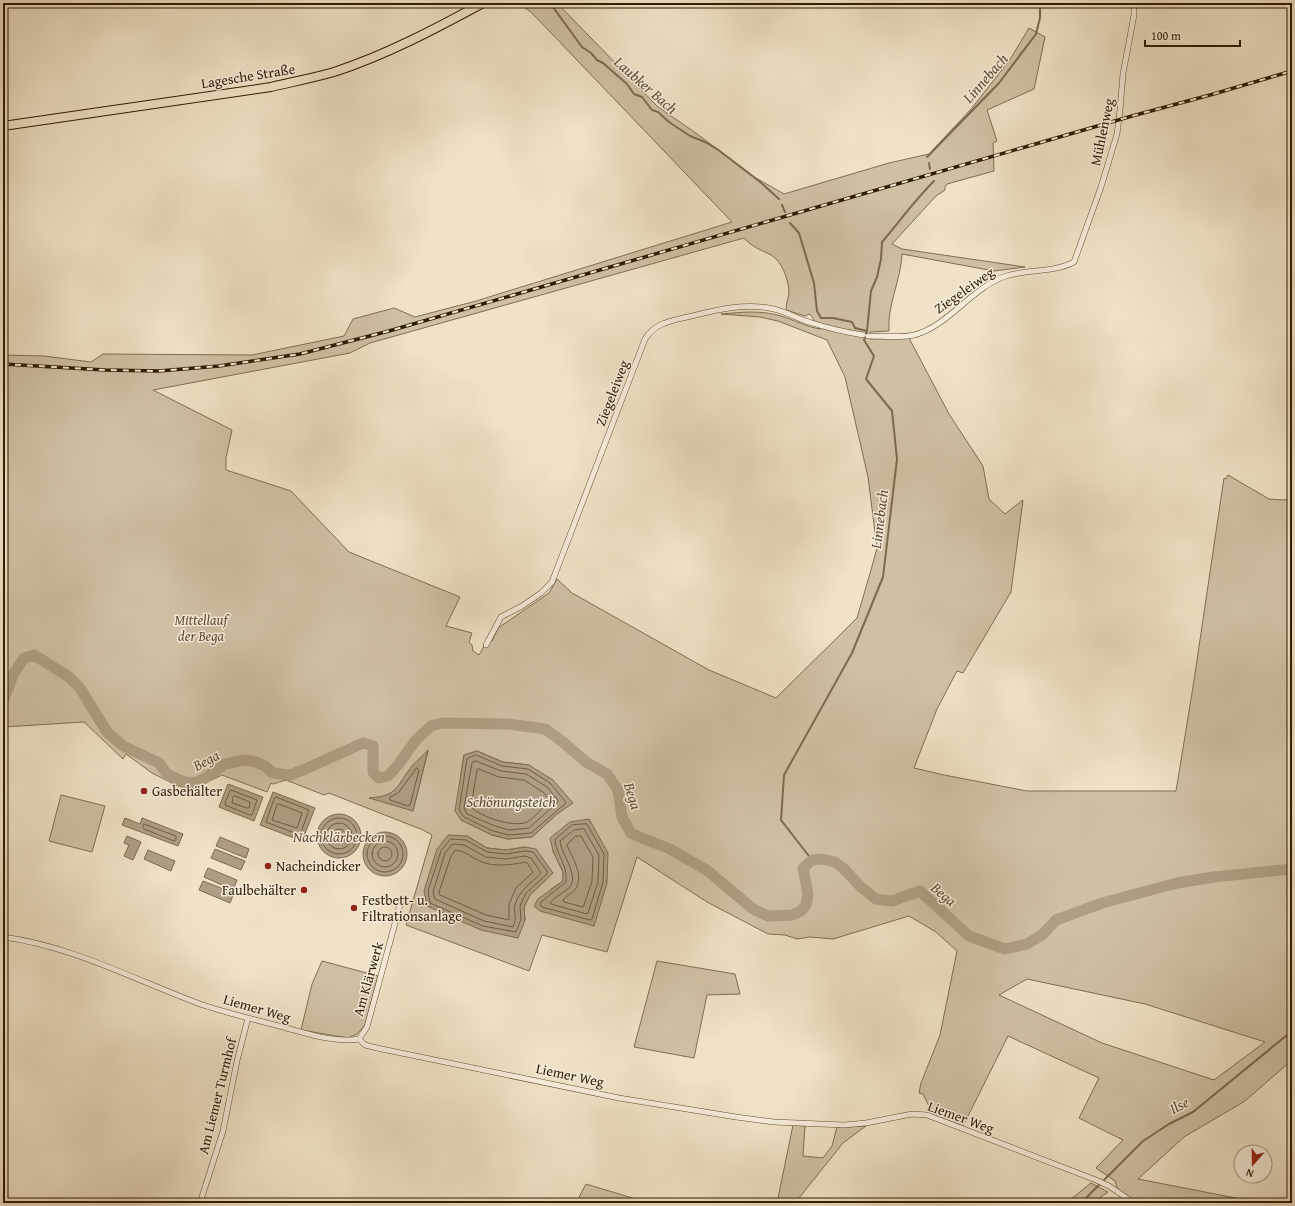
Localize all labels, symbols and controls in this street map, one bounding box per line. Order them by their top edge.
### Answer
scale bar [1145,22,1240,48]
text: 100 m [1151,27,1181,44]
water label: Linnebach [957,48,1013,108]
water label: Laubker Bach [609,51,683,119]
street label: Lagesche Straße [200,59,297,93]
street label: Mühlenweg [1085,96,1119,168]
street label: Ziegeleiweg [930,262,998,318]
street label: Ziegeleiweg [590,357,634,429]
water label: Linnebach [865,488,893,551]
park label: Mittellauf der Bega [174,610,231,646]
water label: Bega [188,744,223,776]
water label: Bega [619,779,647,812]
place label: Gasbehälter [152,781,222,801]
marker: Gasbehälter [139,786,149,796]
water label: Schönungsteich [466,791,556,812]
water label: Nachklärbecken [293,826,385,847]
place label: Nacheindicker [276,856,361,876]
marker: Nacheindicker [263,861,273,871]
water label: Bega [926,876,961,911]
place label: Faulbehälter [222,880,296,900]
marker: Faulbehälter [299,885,309,895]
place label: Festbett- u. Filtrationsanlage [362,890,462,926]
marker: Festbett- u. Filtrationsanlage [349,903,359,913]
street label: Am Klärwerk [348,939,388,1019]
street label: Liemer Weg [221,989,293,1027]
street label: Am Liemer Turmhof [193,1034,241,1156]
street label: Liemer Weg [534,1058,606,1092]
water label: Ilse [1165,1091,1193,1119]
street label: Liemer Weg [925,1096,997,1138]
north arrow [1233,1144,1273,1184]
text: N [1243,1164,1256,1182]

